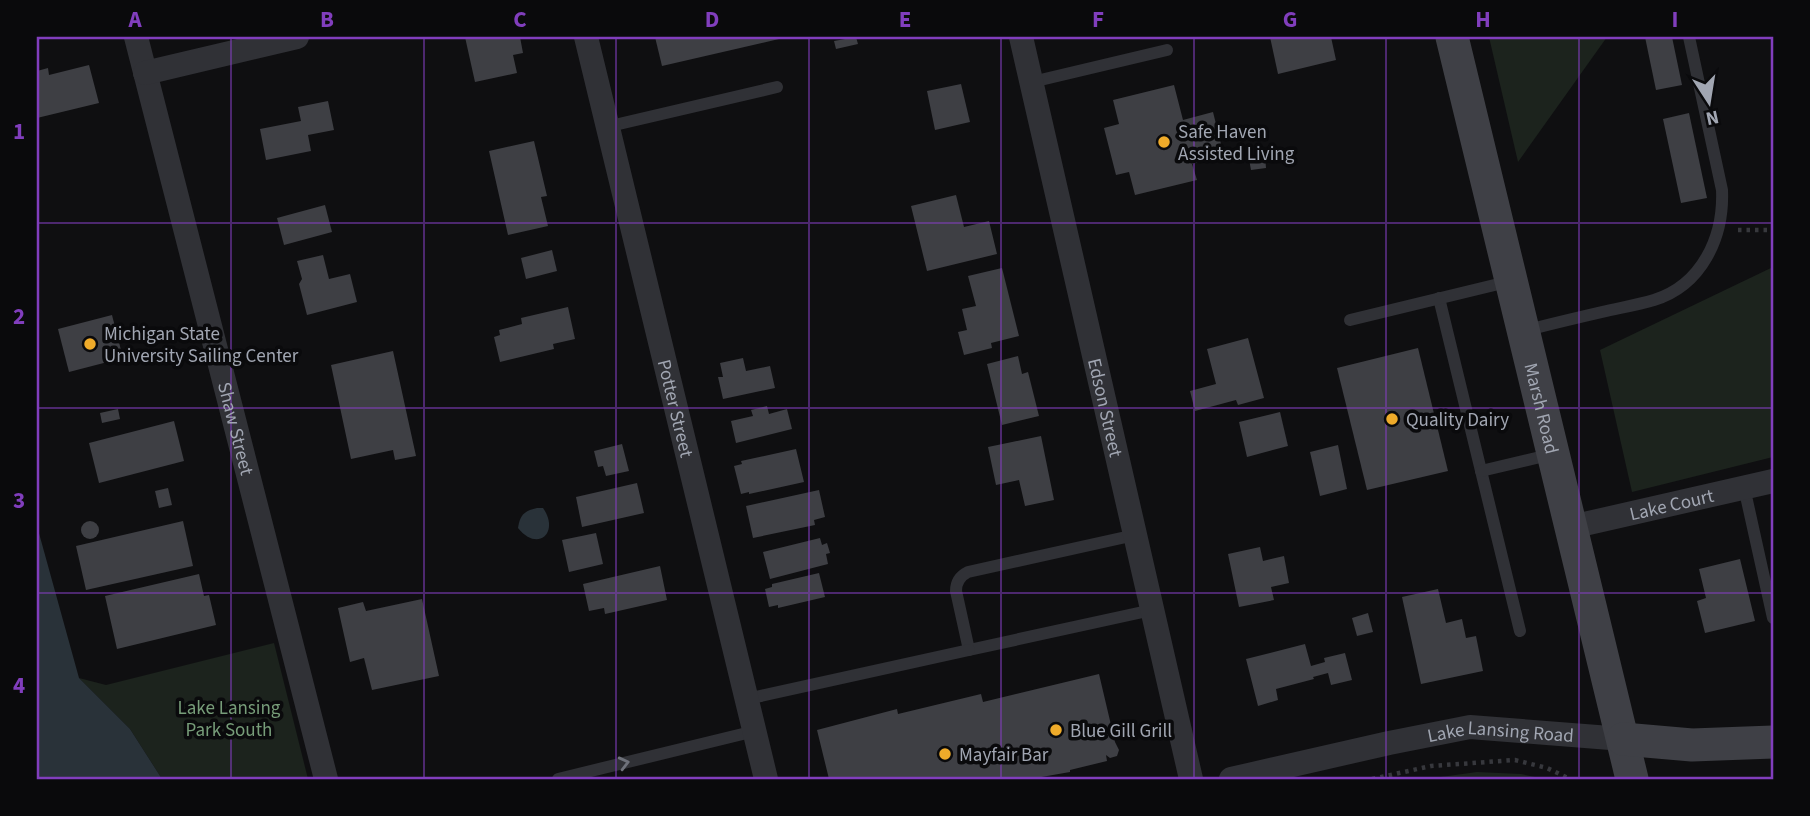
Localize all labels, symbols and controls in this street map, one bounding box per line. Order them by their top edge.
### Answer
text: A [127,3,142,36]
text: B [320,3,334,36]
text: C [513,3,527,36]
text: D [705,3,719,36]
text: E [899,3,911,36]
text: F [1092,3,1104,36]
text: G [1283,3,1297,36]
text: H [1475,3,1491,36]
text: I [1672,3,1678,36]
north arrow [1674,66,1744,136]
text: N [1703,103,1721,132]
text: 1 [13,115,25,148]
place label: Safe Haven Assisted Living [1178,119,1295,168]
marker: Safe Haven Assisted Living [1156,134,1172,150]
text: 2 [13,300,25,333]
place label: Michigan State University Sailing Center [104,321,299,370]
marker: Michigan State University Sailing Center [82,336,98,352]
street label: Edson Street [1080,356,1129,460]
street label: Potter Street [650,357,700,461]
street label: Marsh Road [1517,360,1565,457]
street label: Shaw Street [210,379,260,479]
place label: Quality Dairy [1406,407,1509,434]
marker: Quality Dairy [1384,411,1400,427]
street label: Lake Court [1627,483,1717,528]
text: 3 [13,484,25,517]
text: 4 [13,669,25,702]
park label: Lake Lansing Park South [178,695,281,744]
street label: Lake Lansing Road [1425,715,1575,750]
place label: Blue Gill Grill [1070,718,1172,745]
marker: Blue Gill Grill [1048,722,1064,738]
place label: Mayfair Bar [959,742,1049,769]
marker: Mayfair Bar [937,746,953,762]
one-way arrow [618,757,630,771]

